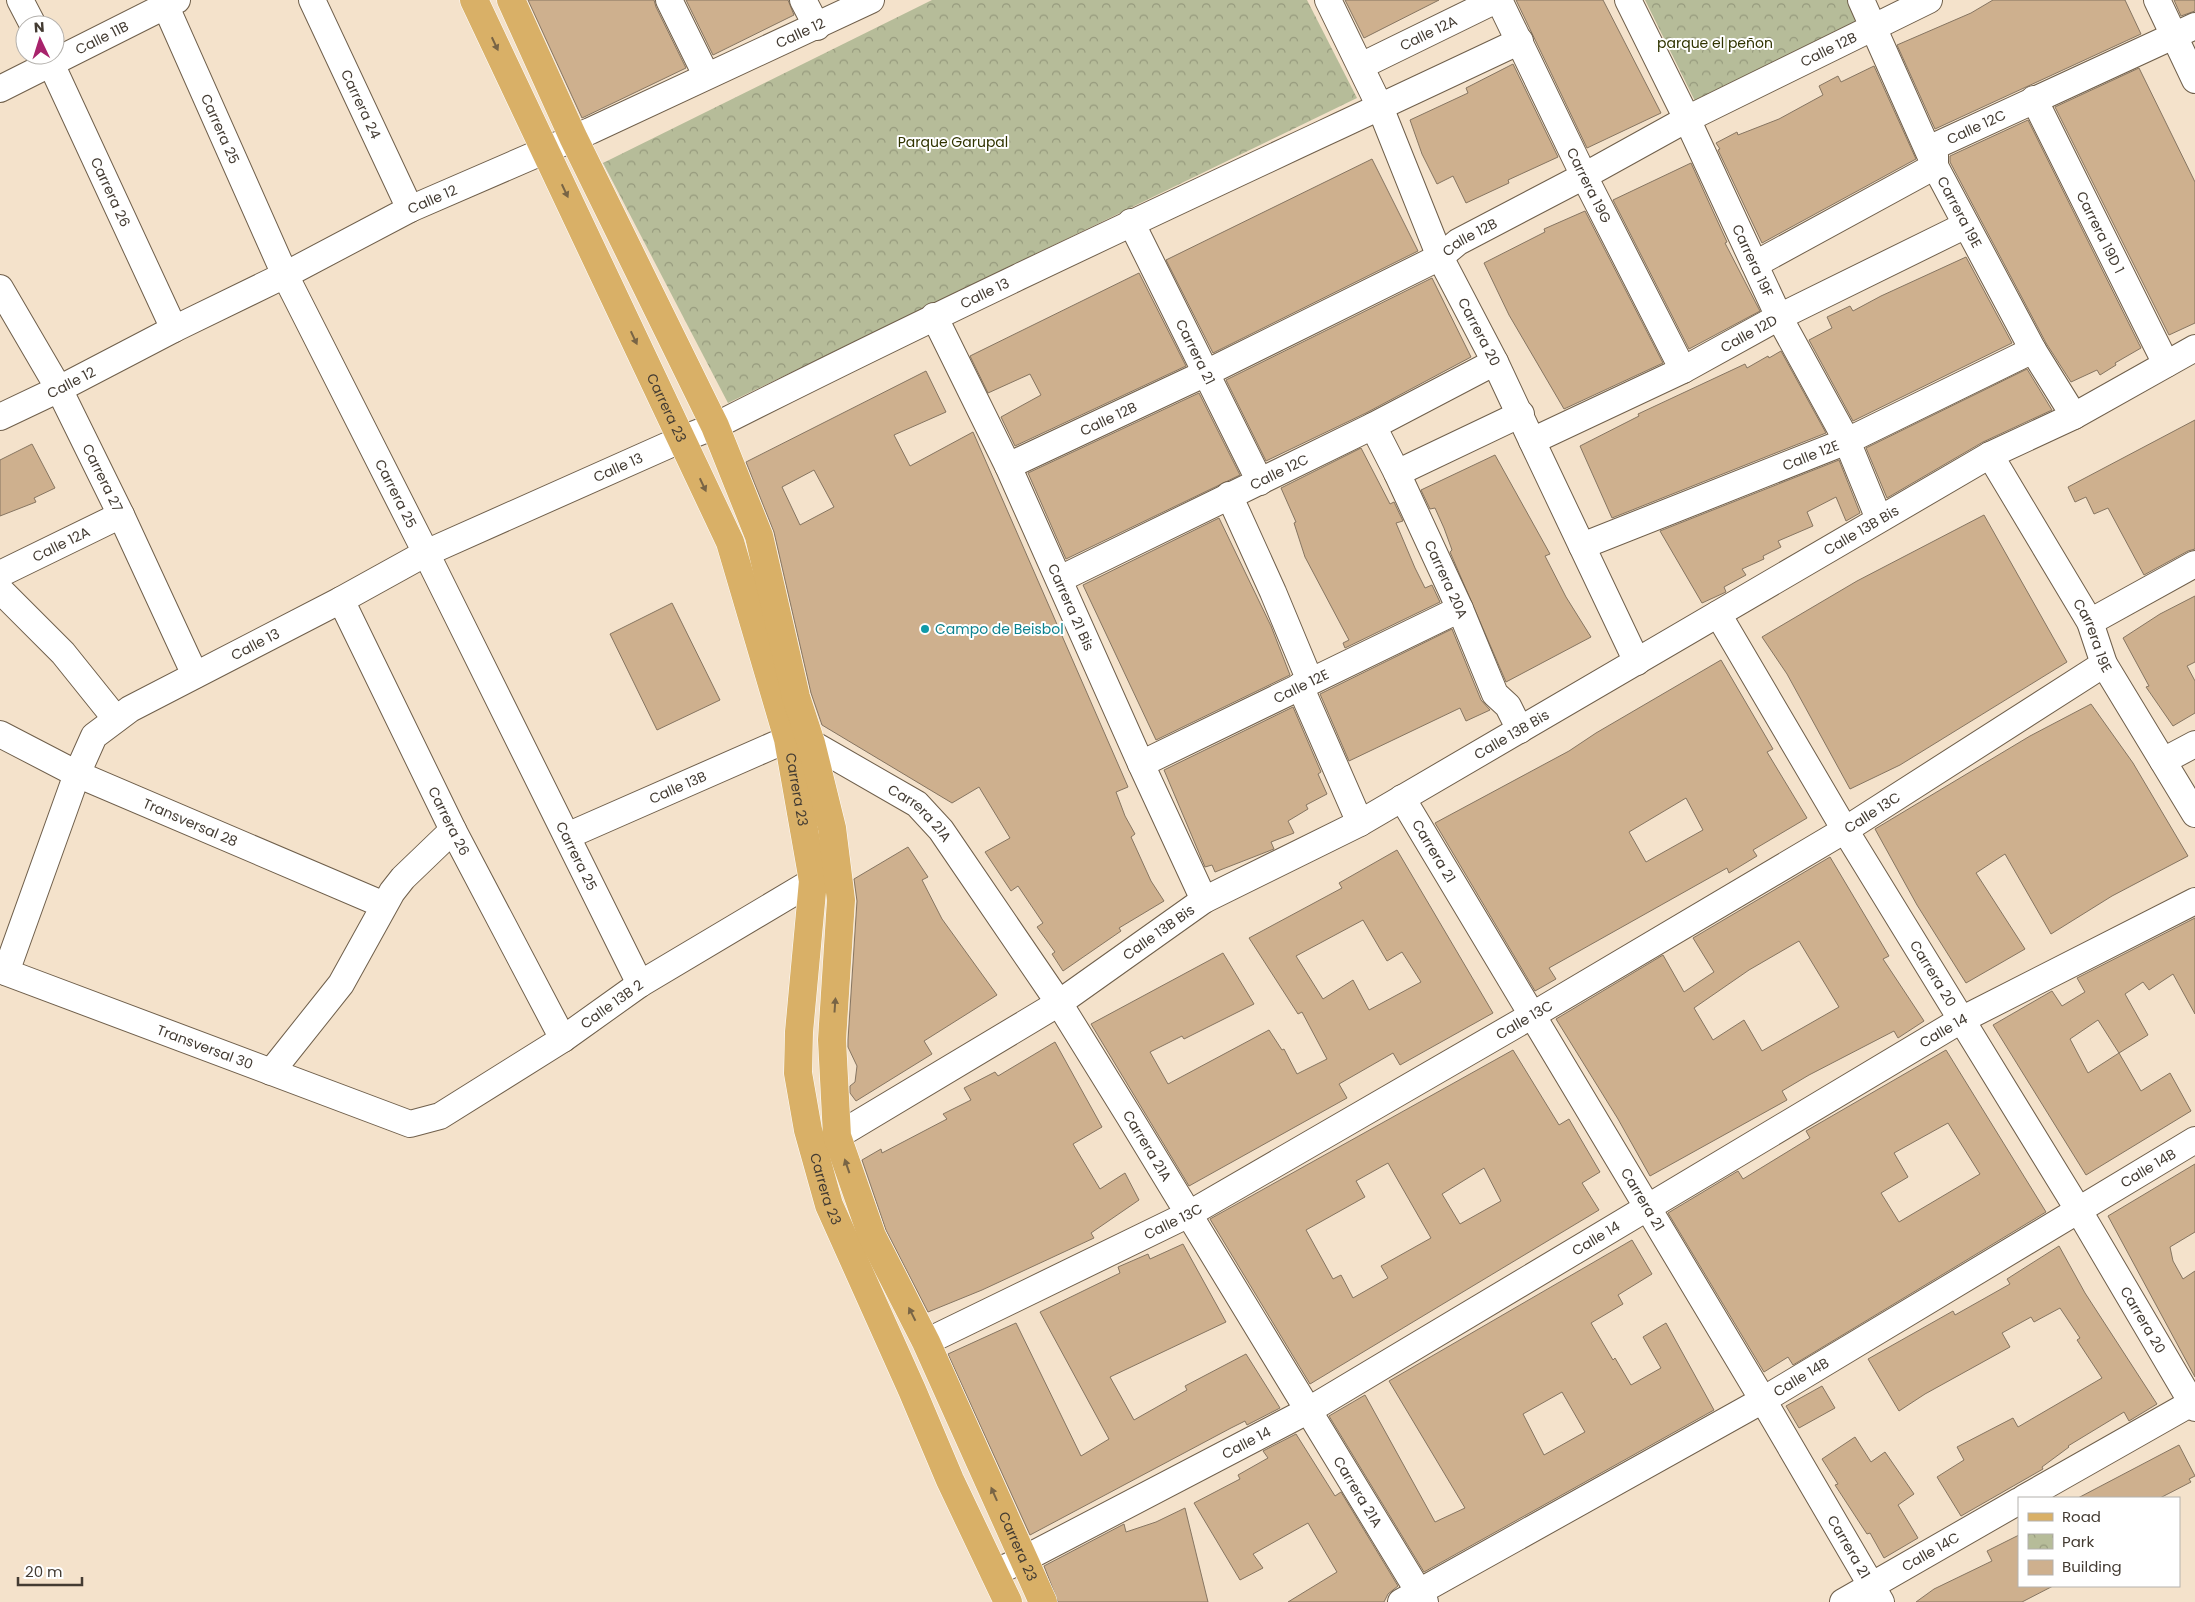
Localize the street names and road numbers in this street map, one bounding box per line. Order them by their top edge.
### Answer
street label: Calle 12A [1396,11,1460,56]
street label: Calle 12 [772,13,828,53]
street label: Calle 11B [72,16,132,60]
street label: Calle 12B [1797,27,1860,72]
street label: Carrera 24 [336,66,386,142]
street label: Carrera 25 [196,91,244,167]
street label: Calle 12C [1944,105,2009,149]
street label: Carrera 19G [1562,144,1616,227]
street label: Carrera 26 [86,154,135,230]
street label: Carrera 19E [1932,173,1987,251]
street label: Calle 12 [404,180,460,219]
street label: Carrera 19D 1 [2072,188,2129,277]
street label: Calle 12B [1438,213,1501,261]
street label: Carrera 19F [1727,221,1778,300]
street label: Calle 13 [957,273,1013,313]
street label: Carrera 20 [1453,294,1505,370]
street label: Calle 12D [1717,310,1781,357]
street label: Carrera 21 [1171,316,1220,388]
street label: Calle 12 [44,362,99,403]
street label: Carrera 23 [642,370,692,446]
street label: Calle 12B [1077,397,1140,441]
street label: Calle 12E [1779,435,1842,476]
street label: Carrera 27 [78,440,128,516]
street label: Calle 13 [590,448,646,487]
street label: Calle 12C [1247,449,1312,495]
street label: Carrera 25 [370,456,422,531]
street label: Calle 13B Bis [1820,500,1902,560]
street label: Calle 12A [29,522,93,567]
street label: Carrera 20A [1420,537,1473,622]
street label: Carrera 21 Bis [1043,561,1099,654]
street label: Carrera 19E [2068,595,2117,676]
street label: Calle 13 [227,623,283,665]
street label: Calle 12E [1270,664,1332,708]
street label: Calle 13B Bis [1470,705,1553,764]
street label: Carrera 23 [781,751,813,828]
street label: Calle 13B [646,766,710,809]
street label: Carrera 21A [884,779,956,846]
street label: Carrera 26 [423,783,475,859]
street label: Calle 13C [1840,787,1904,838]
street label: Transversal 28 [140,793,241,851]
street label: Carrera 21 [1407,816,1461,887]
street label: Carrera 25 [551,818,602,894]
street label: Calle 13B Bis [1119,900,1199,965]
street label: Carrera 20 [1905,936,1961,1011]
street label: Calle 13B 2 [576,975,647,1033]
street label: Calle 13C [1492,995,1557,1044]
street label: Calle 14 [1916,1008,1971,1053]
street label: Transversal 30 [154,1020,256,1074]
street label: Carrera 21A [1118,1107,1177,1185]
street label: Calle 14B [2117,1144,2180,1193]
street label: Carrera 23 [805,1151,847,1228]
street label: Carrera 21 [1616,1164,1669,1235]
street label: Calle 13C [1140,1198,1206,1244]
street label: Calle 14 [1568,1216,1624,1261]
street label: Carrera 20 [2116,1283,2171,1357]
street label: Calle 14B [1770,1353,1833,1402]
street label: Calle 14 [1218,1422,1275,1464]
street label: Carrera 21A [1329,1452,1387,1531]
street label: Carrera 23 [994,1508,1042,1584]
street label: Carrera 21 [1822,1511,1875,1582]
street label: Calle 14C [1898,1527,1963,1576]

